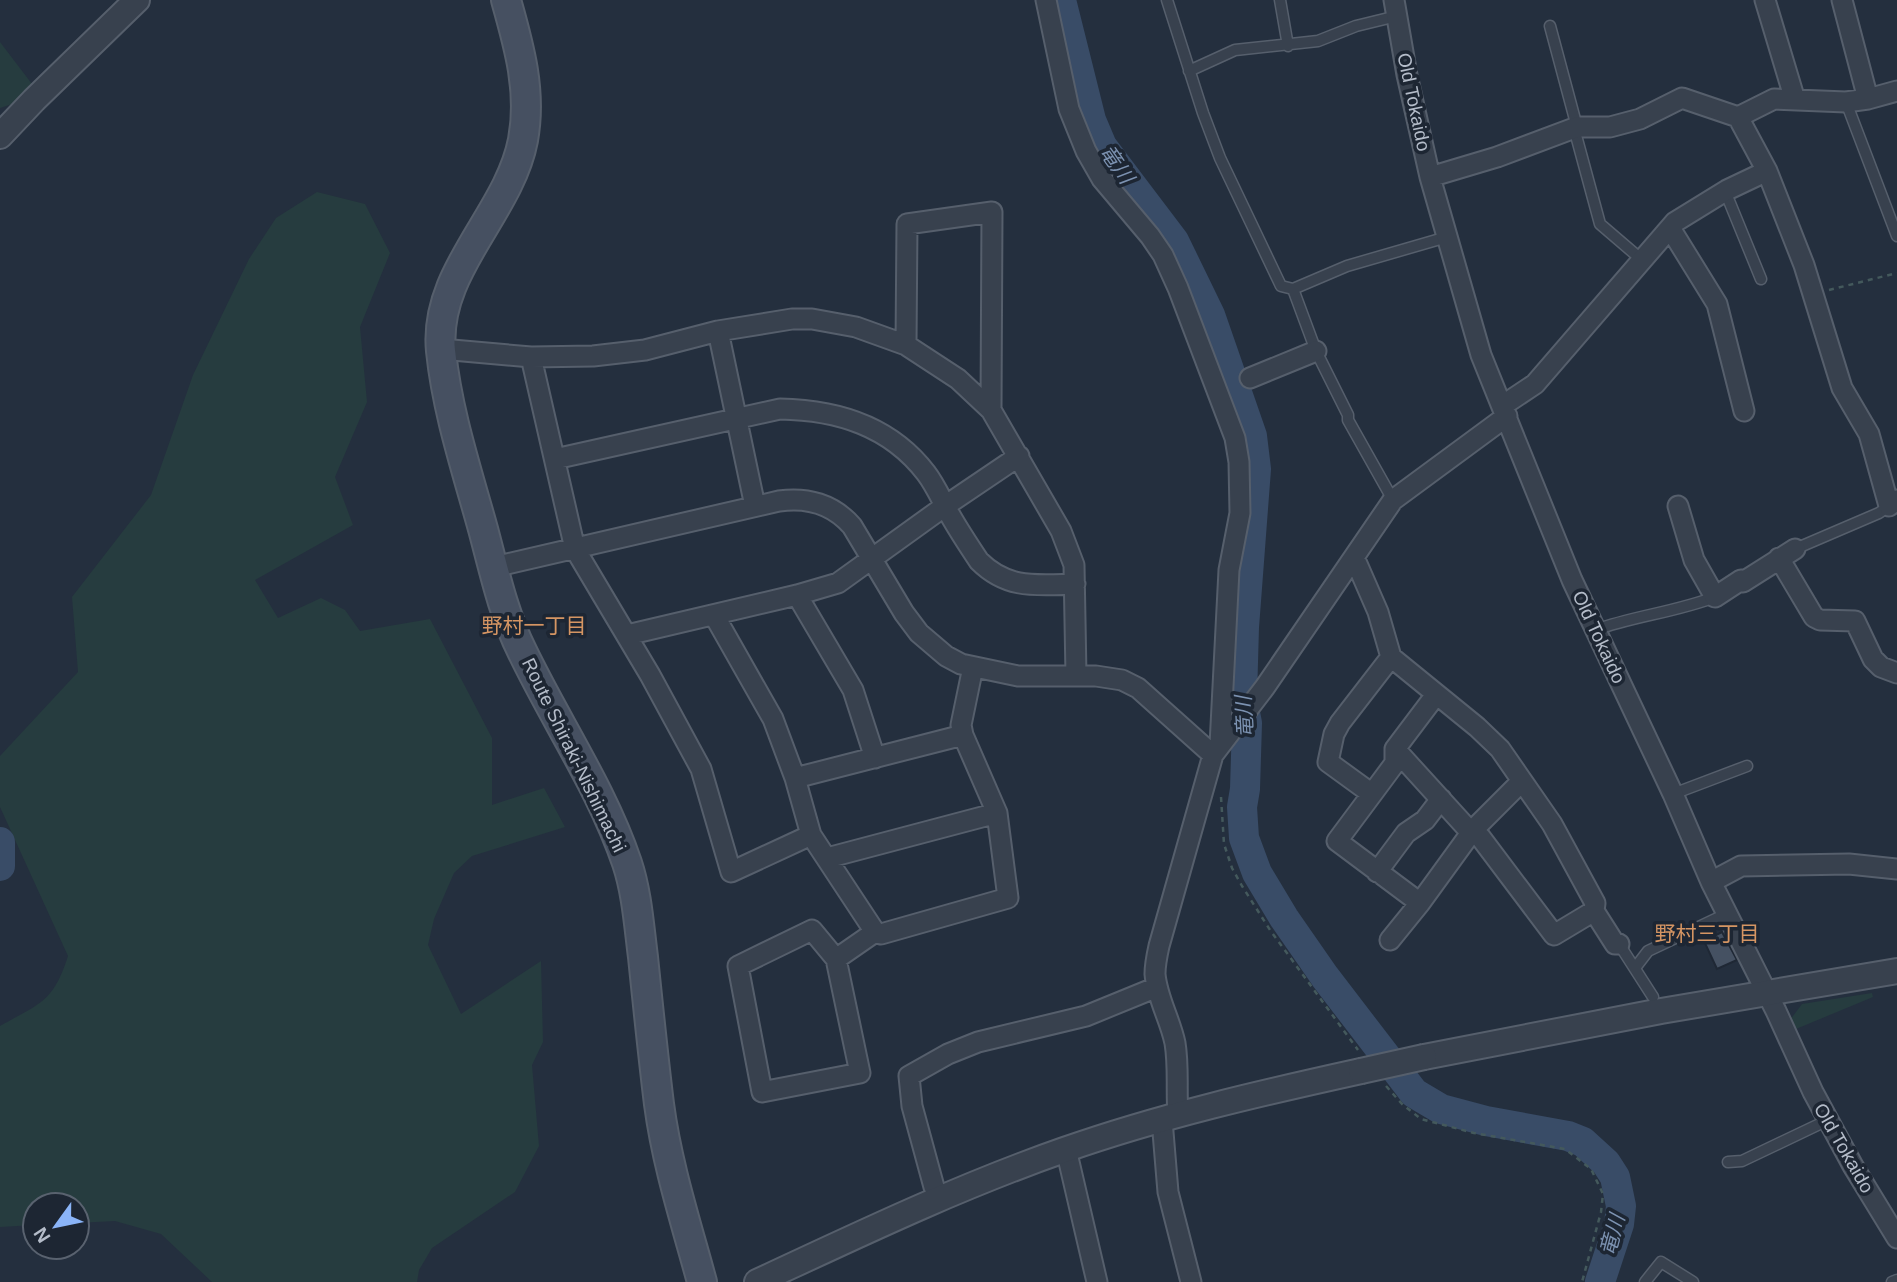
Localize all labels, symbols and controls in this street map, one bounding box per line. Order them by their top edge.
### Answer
street label: Old Tokaido [1393,51,1435,153]
water label: 竜川 [1096,140,1140,189]
street label: Old Tokaido [1568,587,1630,687]
district label: 野村一丁目 [482,614,587,637]
street label: Route Shiraki-Nishimachi [518,655,630,855]
water label: 竜川 [1231,693,1257,739]
district label: 野村三丁目 [1655,922,1760,945]
street label: Old Tokaido [1810,1099,1878,1197]
north arrow [21,1191,91,1261]
water label: 竜川 [1595,1210,1629,1258]
text: N [30,1224,55,1246]

